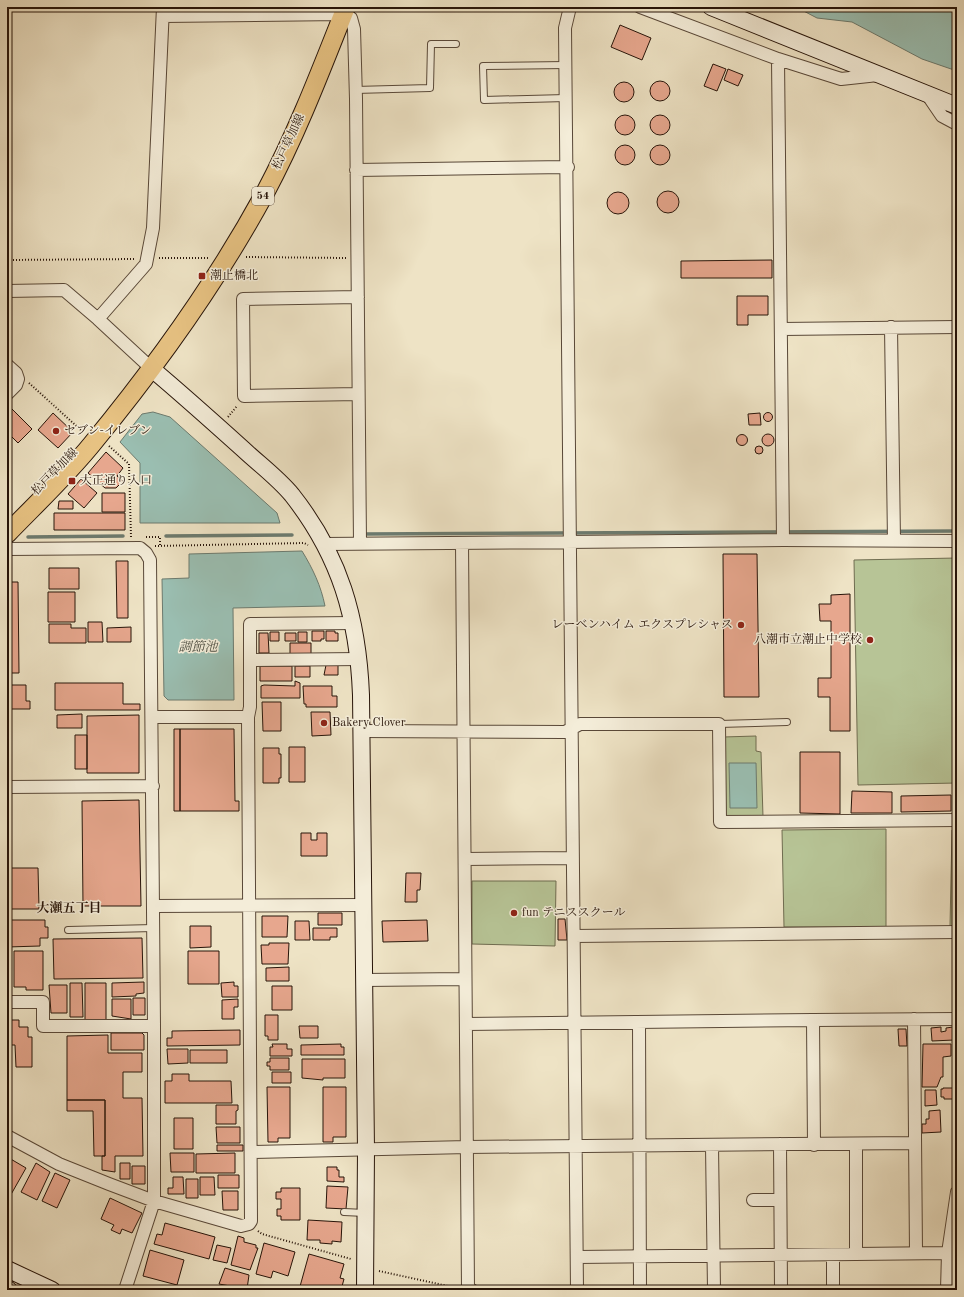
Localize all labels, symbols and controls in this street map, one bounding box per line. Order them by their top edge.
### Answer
street label: 松戸草加線 [269,111,307,172]
road number: 54 [252,187,274,205]
place label: 潮止橋北 [210,268,258,282]
marker: 潮止橋北 [197,271,207,281]
place label: セブン-イレブン [64,424,151,437]
marker: セブン-イレブン [51,426,61,436]
street label: 松戸草加線 [28,445,80,498]
place label: 大正通り入口 [80,473,152,487]
marker: 大正通り入口 [67,476,77,486]
place label: レーベンハイム エクスプレシャス [552,618,733,631]
marker: レーベンハイム エクスプレシャス [736,620,746,630]
place label: 八潮市立潮止中学校 [754,632,862,646]
marker: 八潮市立潮止中学校 [865,635,875,645]
water label: 調節池 [178,640,219,654]
place label: Bakery Clover [332,717,406,729]
marker: Bakery Clover [319,718,329,728]
district label: 大瀬五丁目 [36,901,102,915]
place label: fun テニススクール [522,906,626,919]
marker: fun テニススクール [509,908,519,918]

